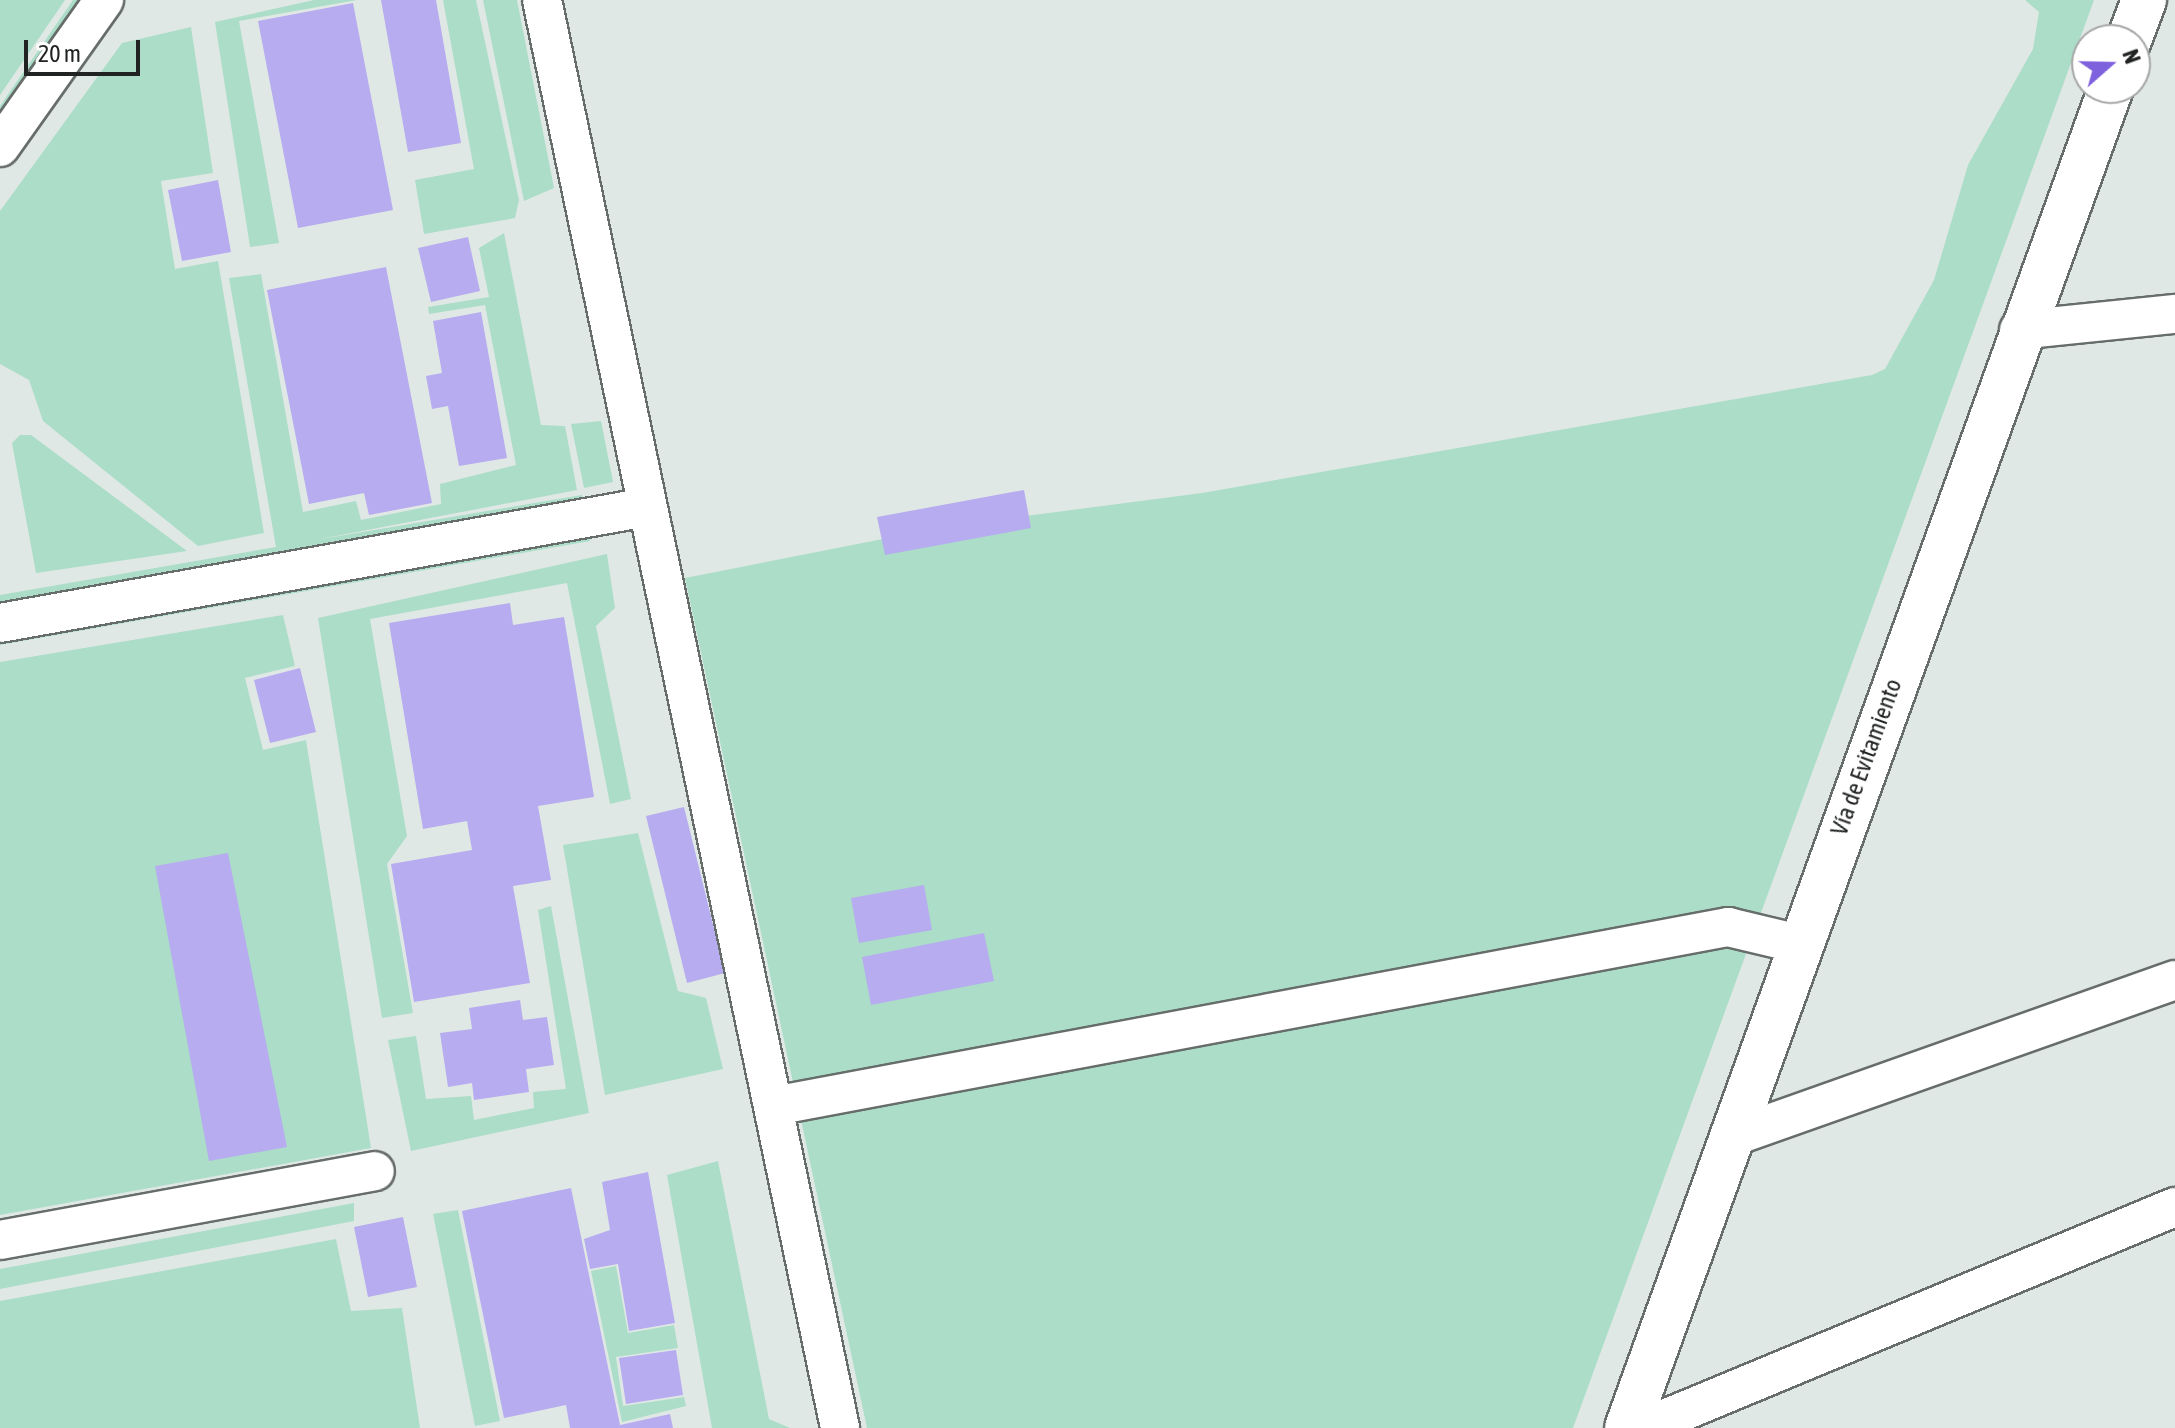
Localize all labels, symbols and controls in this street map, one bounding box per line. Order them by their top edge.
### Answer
scale bar [28,24,144,74]
north arrow [2071,24,2151,104]
text: 20 m [38,40,81,67]
text: N [2117,46,2146,67]
street label: Vía de Evitamiento [1824,675,1908,839]

